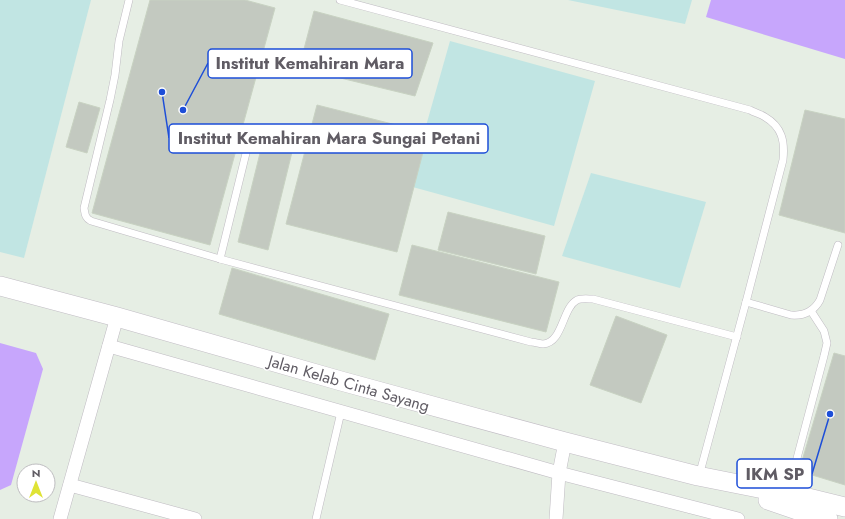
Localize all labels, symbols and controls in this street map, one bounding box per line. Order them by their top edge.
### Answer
callout: Institut Kemahiran Mara [208,49,412,78]
text: Institut Kemahiran Mara [216,51,404,75]
callout: Institut Kemahiran Mara Sungai Petani [169,124,488,153]
text: Institut Kemahiran Mara Sungai Petani [178,126,480,150]
street label: Jalan Kelab Cinta Sayang [264,349,432,418]
callout: IKM SP [737,459,812,488]
text: IKM SP [746,462,805,486]
north arrow [16,463,56,503]
text: N [32,465,40,481]

